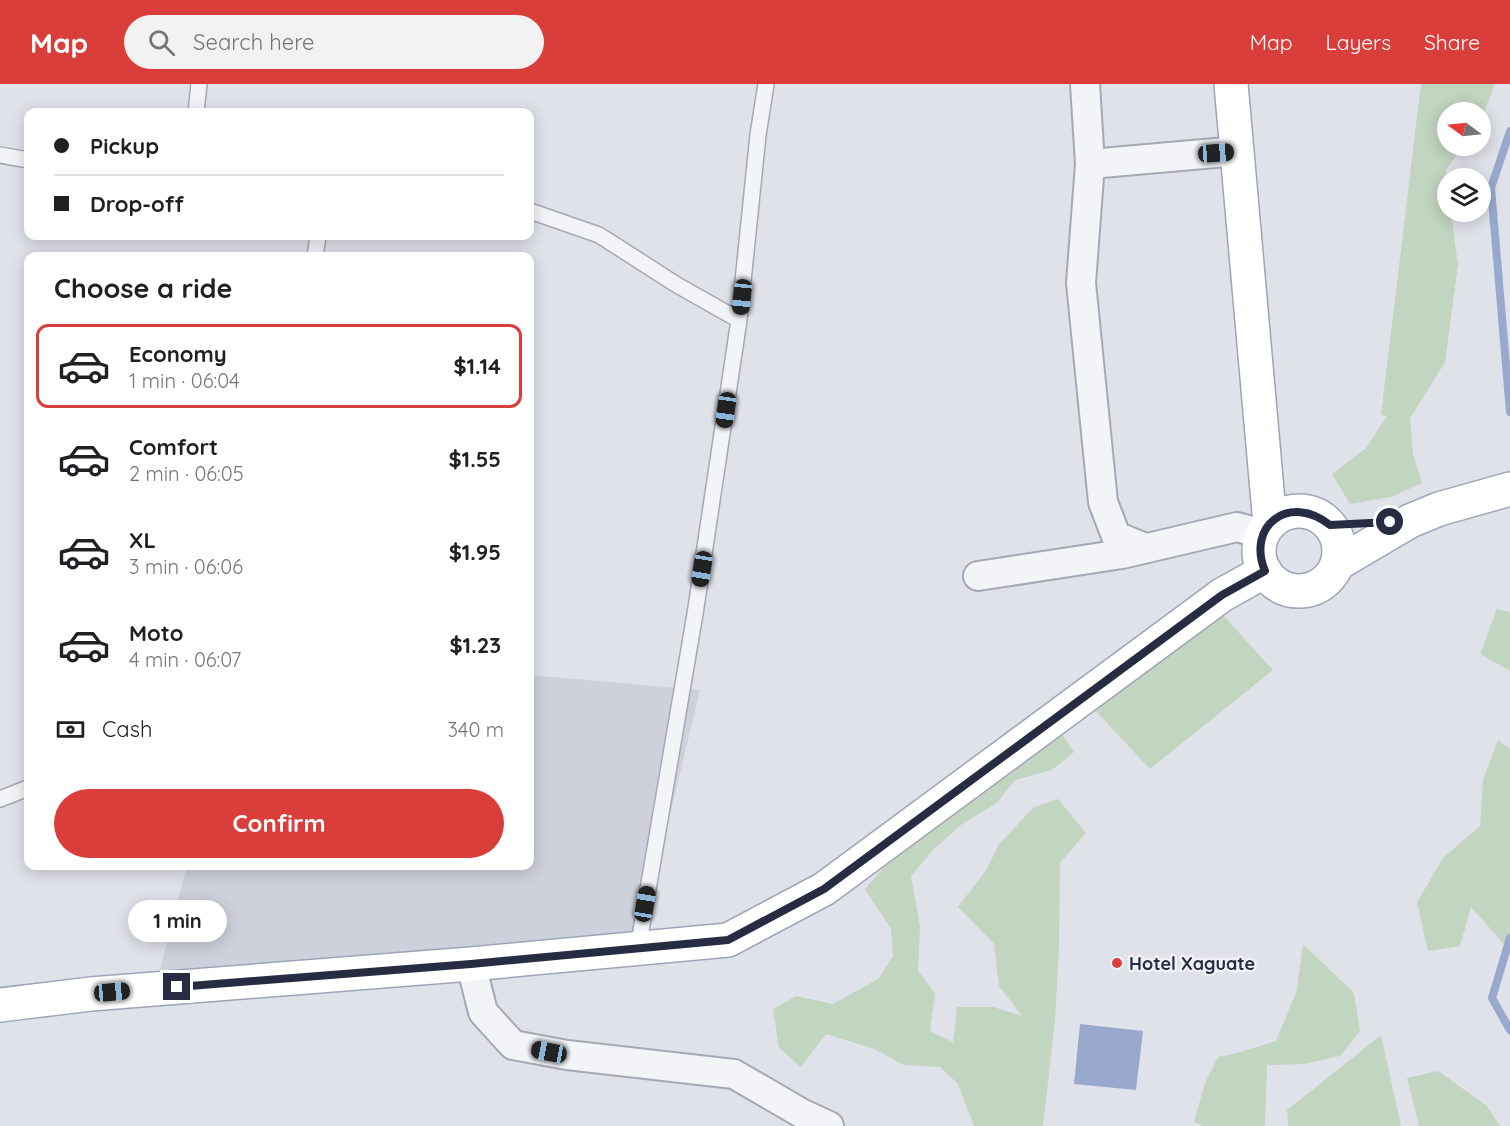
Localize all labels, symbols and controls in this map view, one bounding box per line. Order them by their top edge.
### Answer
search box [124,15,544,69]
text: Map [30,25,88,60]
icon: search [145,26,178,59]
text: Search here [193,28,315,56]
text: Map [1250,29,1293,55]
text: Layers [1326,29,1391,55]
text: Share [1424,29,1480,55]
north arrow [1437,102,1491,156]
map controls [1437,102,1491,222]
text: Pickup [90,132,159,160]
car [1197,143,1235,163]
button: layers [1437,168,1491,222]
text: Drop-off [90,190,184,218]
text: Choose a ride [54,271,232,305]
car [731,278,753,316]
icon: car [57,339,111,393]
text: Economy [129,340,227,368]
text: $1.14 [453,352,501,380]
text: 1 min · 06:04 [129,368,240,393]
car [715,391,737,429]
icon: car [57,432,111,486]
text: Comfort [129,433,218,461]
text: $1.55 [448,445,501,473]
text: 2 min · 06:05 [129,461,244,486]
route start [1376,508,1403,535]
icon: car [57,525,111,579]
text: XL [129,526,156,554]
text: $1.95 [449,538,501,566]
car [690,550,714,588]
text: 3 min · 06:06 [129,554,243,579]
icon: car [57,618,111,672]
text: Moto [129,619,183,647]
text: $1.23 [449,631,501,659]
text: 4 min · 06:07 [129,647,241,672]
icon: cash [54,713,87,746]
text: Cash [102,715,153,743]
text: 340 m [447,717,504,742]
button: Confirm [54,789,504,858]
car [633,885,657,923]
callout: 1 min [128,900,226,942]
text: 1 min [153,908,202,933]
place label: Hotel Xaguate [1129,952,1255,975]
marker: Hotel Xaguate [1110,956,1124,970]
route end [163,973,190,1000]
car [93,981,131,1003]
car [530,1040,568,1064]

